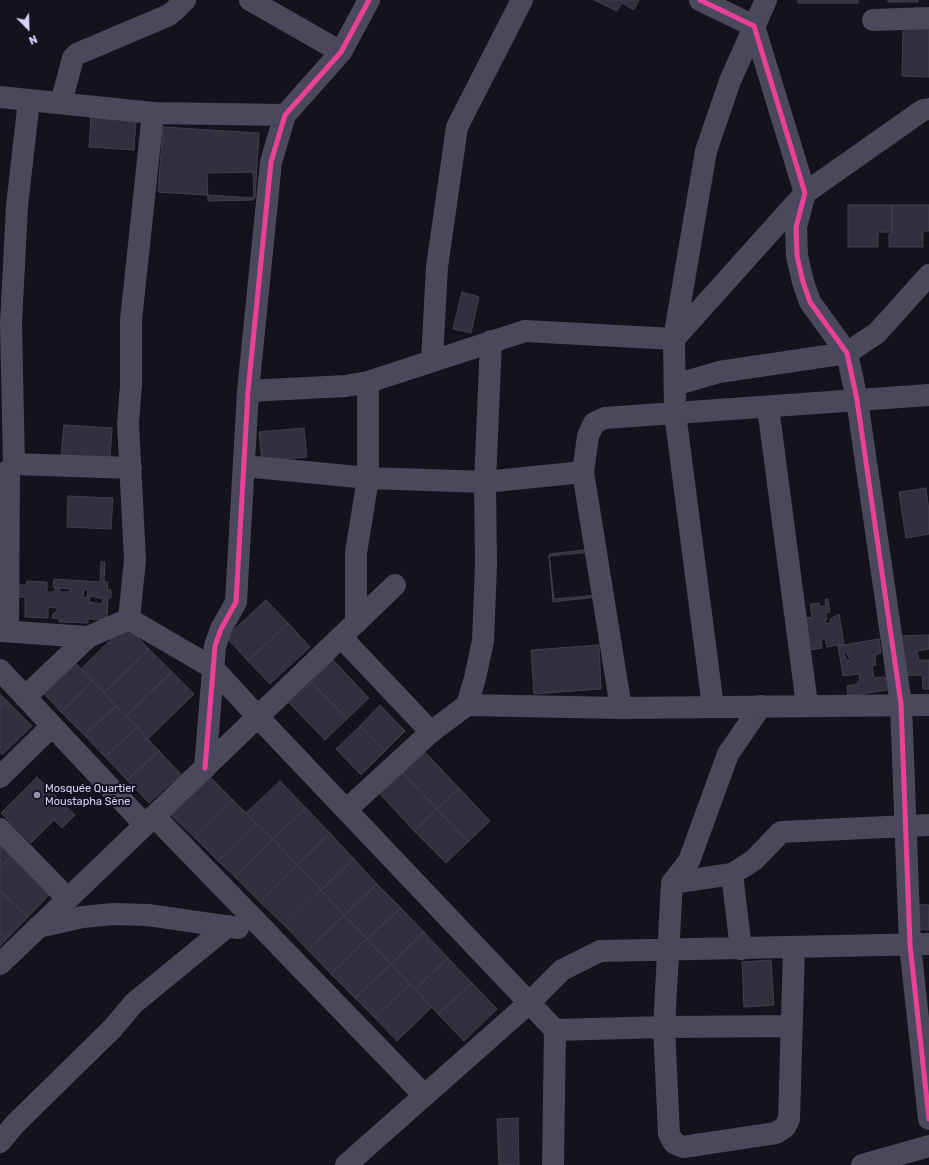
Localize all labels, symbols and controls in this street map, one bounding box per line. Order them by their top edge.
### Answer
north arrow [8,8,48,48]
text: N [27,32,39,47]
place label: Mosquée Quartier Moustapha Sène [45,782,135,808]
marker: Mosquée Quartier Moustapha Sène [32,790,42,800]

